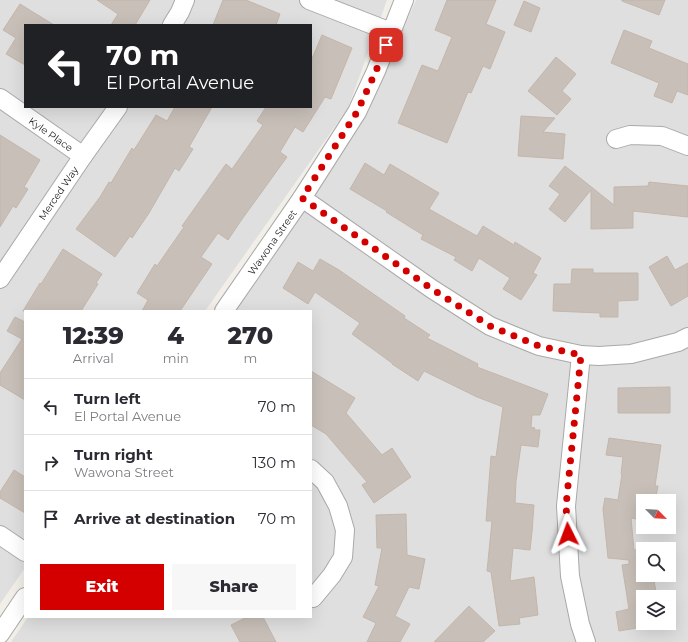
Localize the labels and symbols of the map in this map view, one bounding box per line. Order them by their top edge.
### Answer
pin [369,28,403,62]
street label: Kyle Place [26,114,75,154]
street label: Merced Way [36,163,81,223]
street label: Wawona Street [245,207,300,277]
north arrow [636,494,676,534]
position arrow [547,513,589,555]

